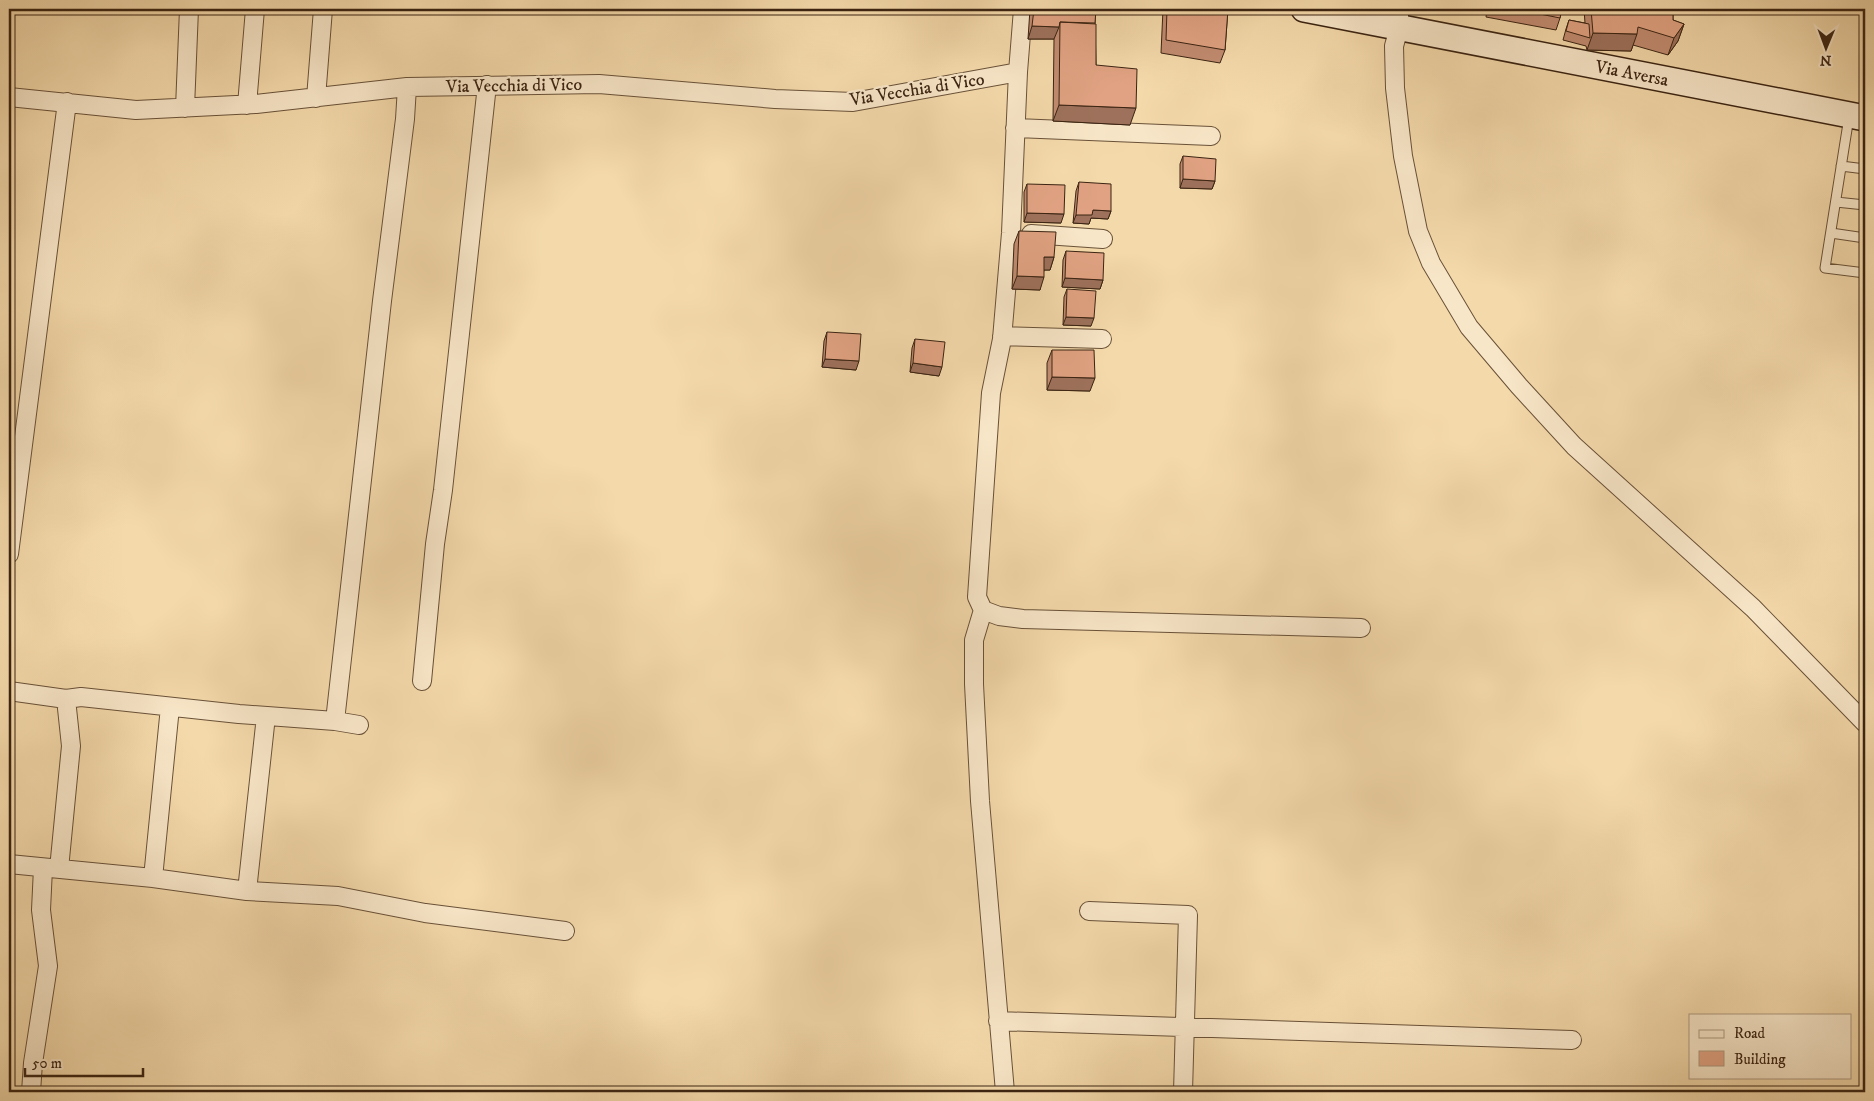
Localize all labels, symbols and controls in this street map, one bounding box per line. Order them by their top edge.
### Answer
north arrow [1802,22,1852,72]
text: N [1819,51,1832,69]
street label: Via Aversa [1592,56,1671,92]
street label: Via Vecchia di Vico [847,68,986,112]
street label: Via Vecchia di Vico [445,74,583,98]
legend [1689,1014,1852,1078]
text: Road [1734,1024,1766,1043]
scale bar [25,1046,142,1078]
text: Building [1734,1050,1786,1069]
text: 50 m [32,1054,62,1073]

